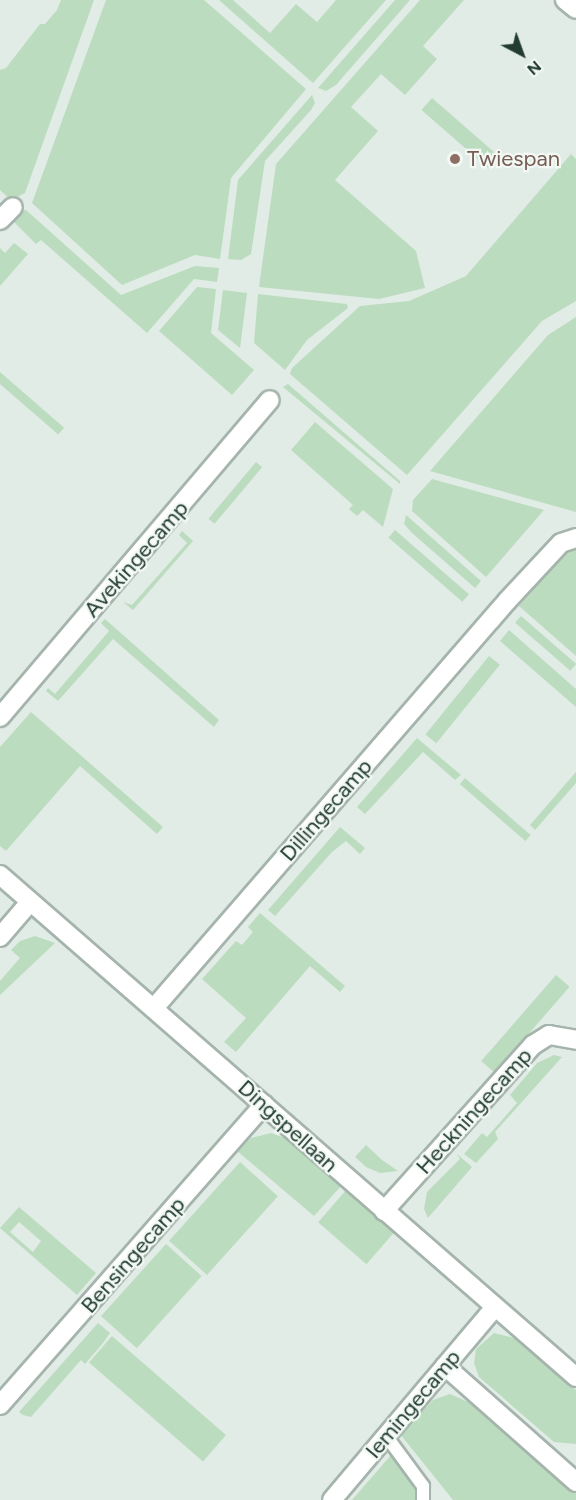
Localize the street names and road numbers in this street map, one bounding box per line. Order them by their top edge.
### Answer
street label: Avekingecamp [78,495,194,623]
street label: Dillingecamp [274,753,378,867]
street label: Heckningecamp [410,1043,538,1179]
street label: Dingspellaan [233,1074,343,1178]
street label: Bensingecamp [75,1192,191,1318]
street label: Iemingecamp [360,1344,466,1464]

